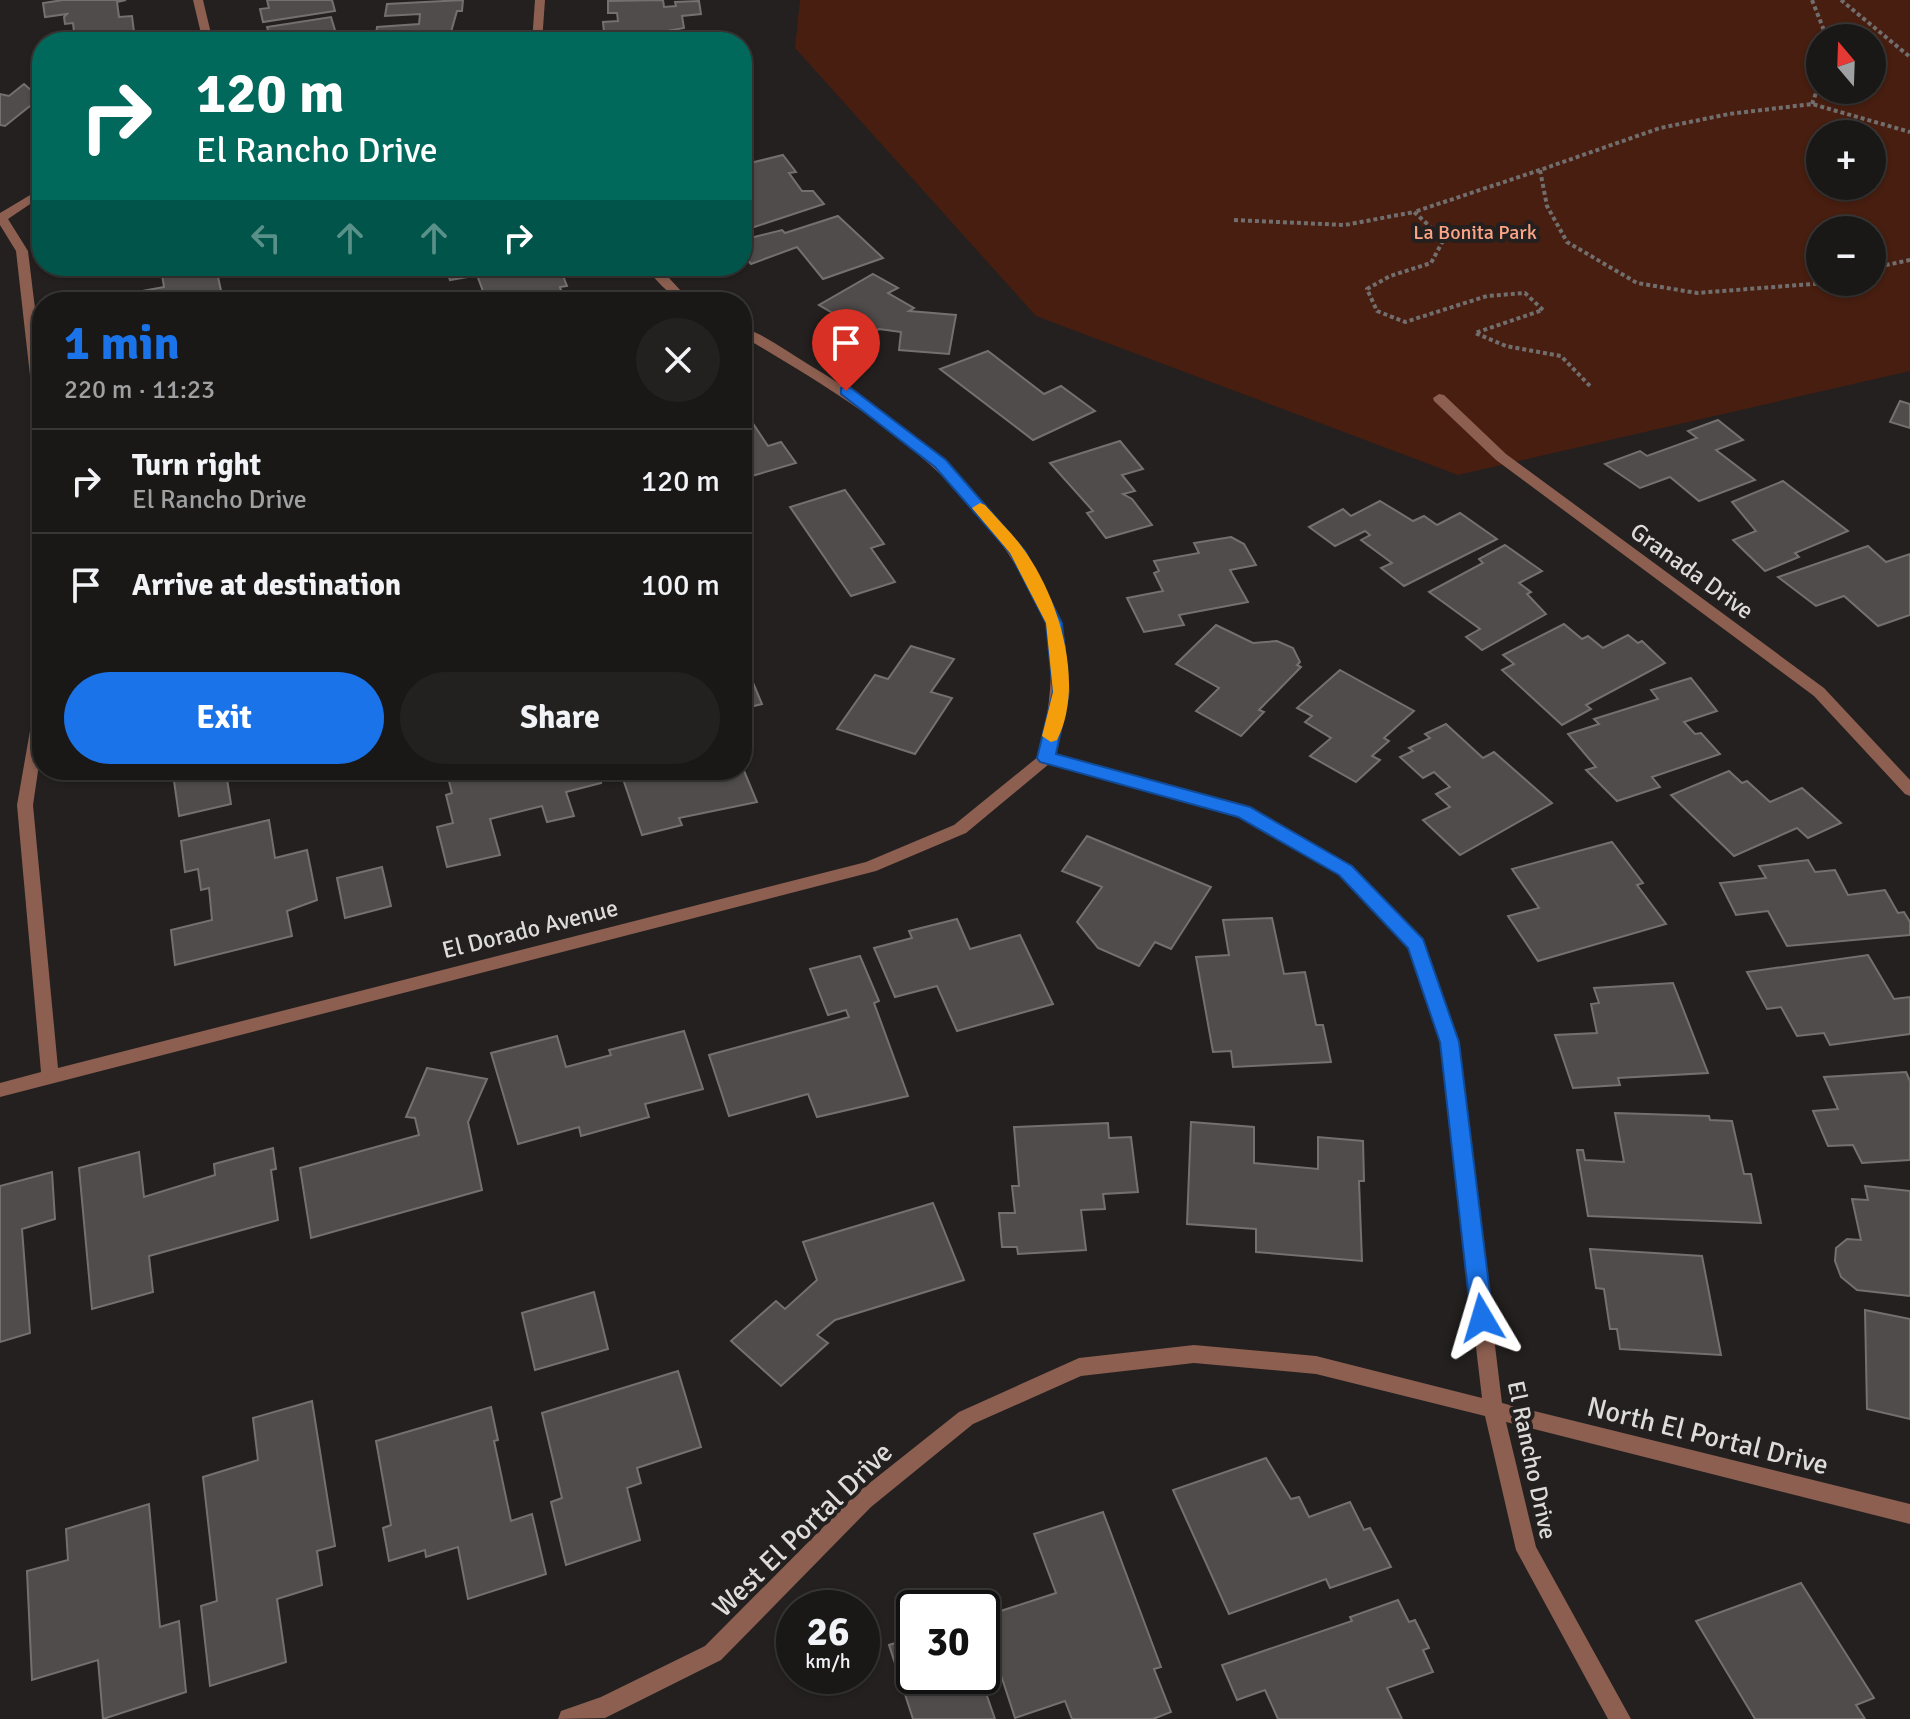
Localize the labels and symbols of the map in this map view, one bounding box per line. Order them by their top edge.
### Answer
north arrow [1806,24,1886,104]
park label: La Bonita Park [1413,220,1537,245]
pin [812,309,880,391]
street label: Granada Drive [1624,516,1760,626]
street label: El Dorado Avenue [439,893,621,965]
position arrow [1440,1276,1524,1360]
street label: El Rancho Drive [1501,1378,1563,1542]
street label: North El Portal Drive [1584,1390,1832,1482]
street label: West El Portal Drive [706,1435,900,1624]
speed limit sign: 30 [896,1590,1000,1694]

